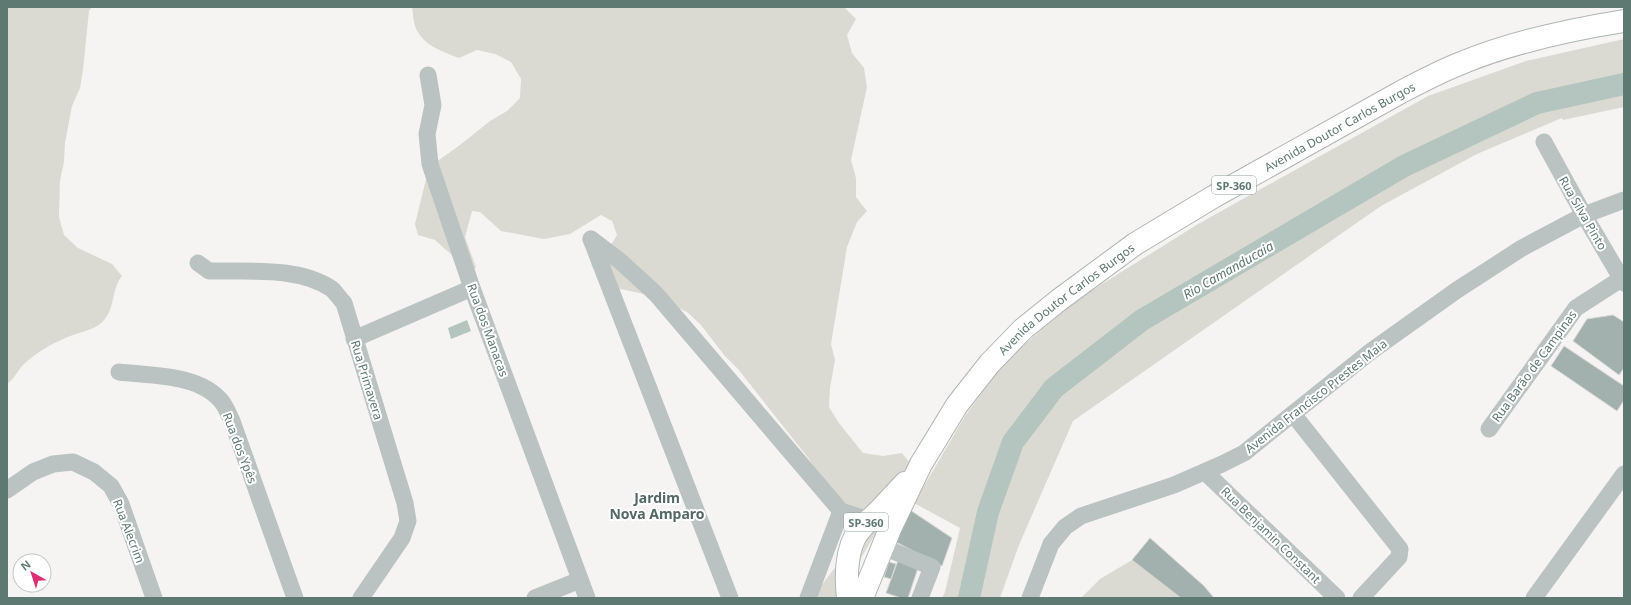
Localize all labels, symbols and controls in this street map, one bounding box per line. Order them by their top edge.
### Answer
street label: Avenida Doutor Carlos Burgos [1261,77,1418,175]
street label: Rua Silva Pinto [1555,173,1611,253]
road number: SP-360 [1212,176,1256,194]
water label: Rio Camanducaia [1179,236,1277,303]
street label: Avenida Doutor Carlos Burgos [994,239,1138,358]
street label: Rua dos Manacas [463,281,513,379]
street label: Rua Barão de Campinas [1488,306,1580,425]
street label: Avenida Francisco Prestes Maia [1241,335,1391,457]
street label: Rua Primavera [347,338,387,422]
street label: Rua dos Ypês [219,410,261,486]
street label: Rua Benjamin Constant [1218,483,1325,588]
district label: Jardim Nova Amparo [609,488,705,523]
street label: Rua Alecrim [109,497,149,565]
road number: SP-360 [844,513,888,531]
north arrow [12,553,52,593]
text: N [17,556,34,573]

